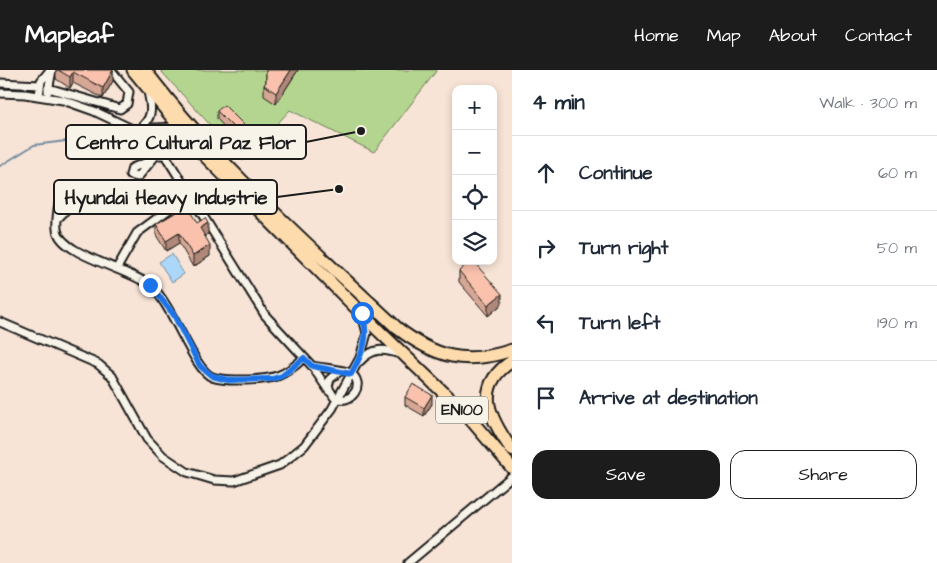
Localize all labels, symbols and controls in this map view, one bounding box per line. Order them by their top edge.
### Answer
text: Mapleaf [25,18,114,52]
text: Home [634,23,679,48]
text: Map [707,23,741,48]
text: About [769,23,817,48]
text: Contact [845,23,912,48]
map controls [452,85,497,265]
button: + [452,85,497,130]
text: 4 min [532,88,585,117]
text: Walk · 300 m [819,92,917,114]
callout: Centro Cultural Paz Flor [66,125,306,159]
text: Centro Cultural Paz Flor [76,130,296,157]
button: − [452,130,497,175]
icon: ahead [532,159,560,187]
text: Continue [579,160,653,187]
text: 60 m [878,162,917,184]
button: locate [452,175,497,220]
callout: Hyundai Heavy Industrie [54,180,277,214]
text: Hyundai Heavy Industrie [65,185,268,213]
button: layers [452,220,497,265]
icon: right [532,234,560,262]
text: Turn right [579,235,668,262]
text: 50 m [877,237,917,259]
route end [139,274,162,297]
route start [351,302,374,325]
icon: left [532,309,560,337]
text: Turn left [579,310,660,337]
text: 190 m [877,312,917,334]
icon: arrive [532,384,560,412]
text: Arrive at destination [579,385,758,412]
road number: EN100 [436,396,488,424]
button: Save [532,450,720,499]
button: Share [730,450,917,499]

